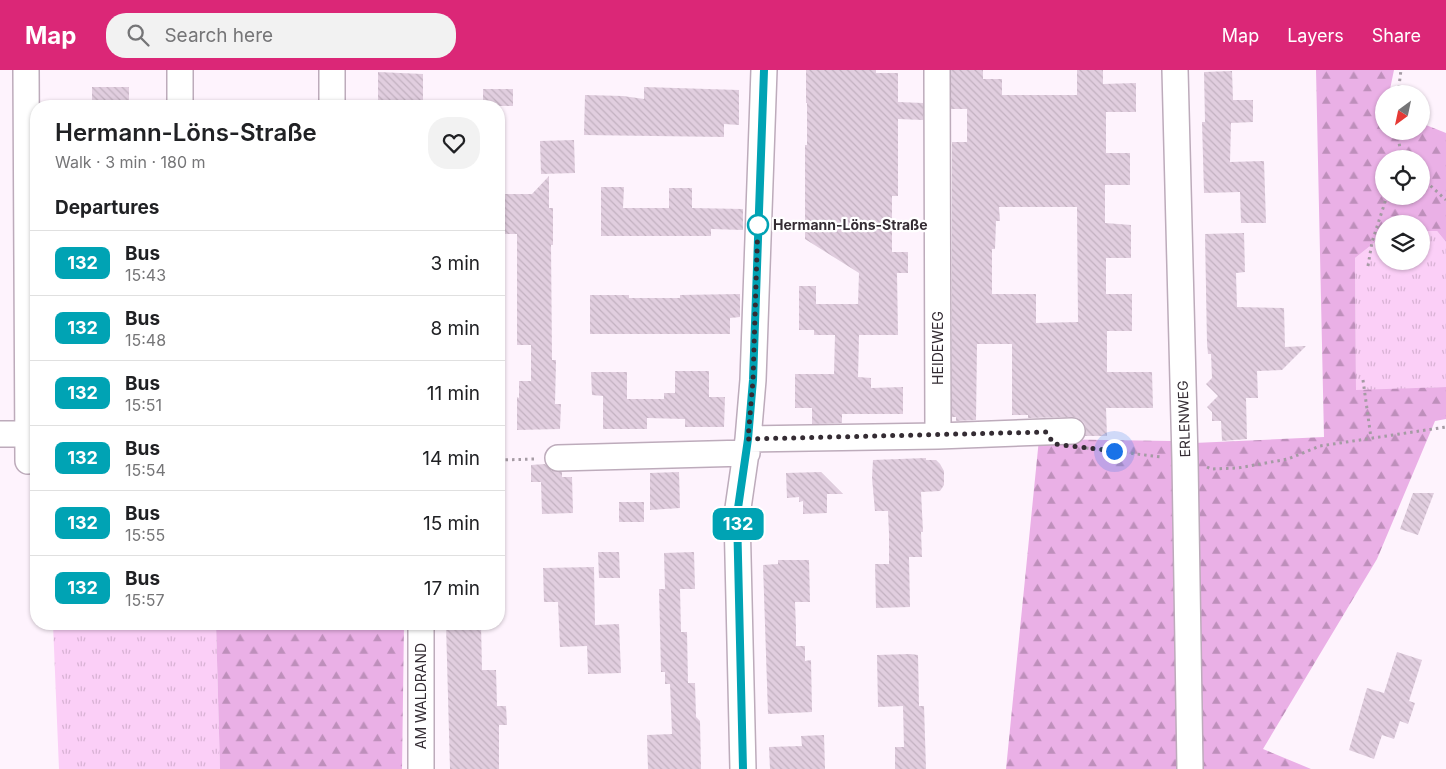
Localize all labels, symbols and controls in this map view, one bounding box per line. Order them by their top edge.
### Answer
search box [106,13,456,58]
text: Map [25,21,76,50]
icon: search [124,21,152,49]
text: Search here [164,24,273,47]
text: Map [1222,25,1259,46]
text: Layers [1287,25,1344,46]
text: Share [1372,25,1421,46]
north arrow [1375,85,1430,140]
map controls [1375,85,1430,270]
button: heart [428,117,480,169]
text: Hermann-Löns-Straße [55,118,317,147]
button: locate [1375,150,1430,205]
text: Walk · 3 min · 180 m [55,152,206,172]
text: Departures [55,196,159,219]
marker: Hermann-Löns-Straße [747,214,769,236]
button: layers [1375,215,1430,270]
place label: Hermann-Löns-Straße [773,216,928,233]
text: Bus [125,242,160,265]
text: 132 [67,252,98,273]
text: 3 min [430,252,480,275]
text: 15:43 [125,265,166,285]
text: Bus [125,307,160,330]
street label: HEIDEWEG [929,311,946,385]
text: 132 [67,317,98,338]
text: 8 min [430,317,480,340]
text: 15:48 [125,330,166,350]
text: Bus [125,372,160,395]
street label: ERLENWEG [1174,380,1193,458]
text: 132 [67,382,98,403]
text: 11 min [427,382,480,405]
text: 15:51 [125,395,162,415]
text: Bus [125,437,160,460]
your location [1102,439,1127,464]
text: 132 [67,447,98,468]
text: 14 min [422,447,480,470]
text: 15:54 [125,460,166,480]
text: Bus [125,502,160,525]
line badge: 132 [709,508,767,540]
text: 132 [67,512,98,533]
text: 15 min [423,512,480,535]
text: 132 [723,513,753,534]
text: 15:55 [125,525,165,545]
text: Bus [125,567,160,590]
text: 132 [67,577,98,598]
text: 17 min [424,577,480,600]
text: 15:57 [125,590,165,610]
street label: AM WALDRAND [412,643,429,749]

